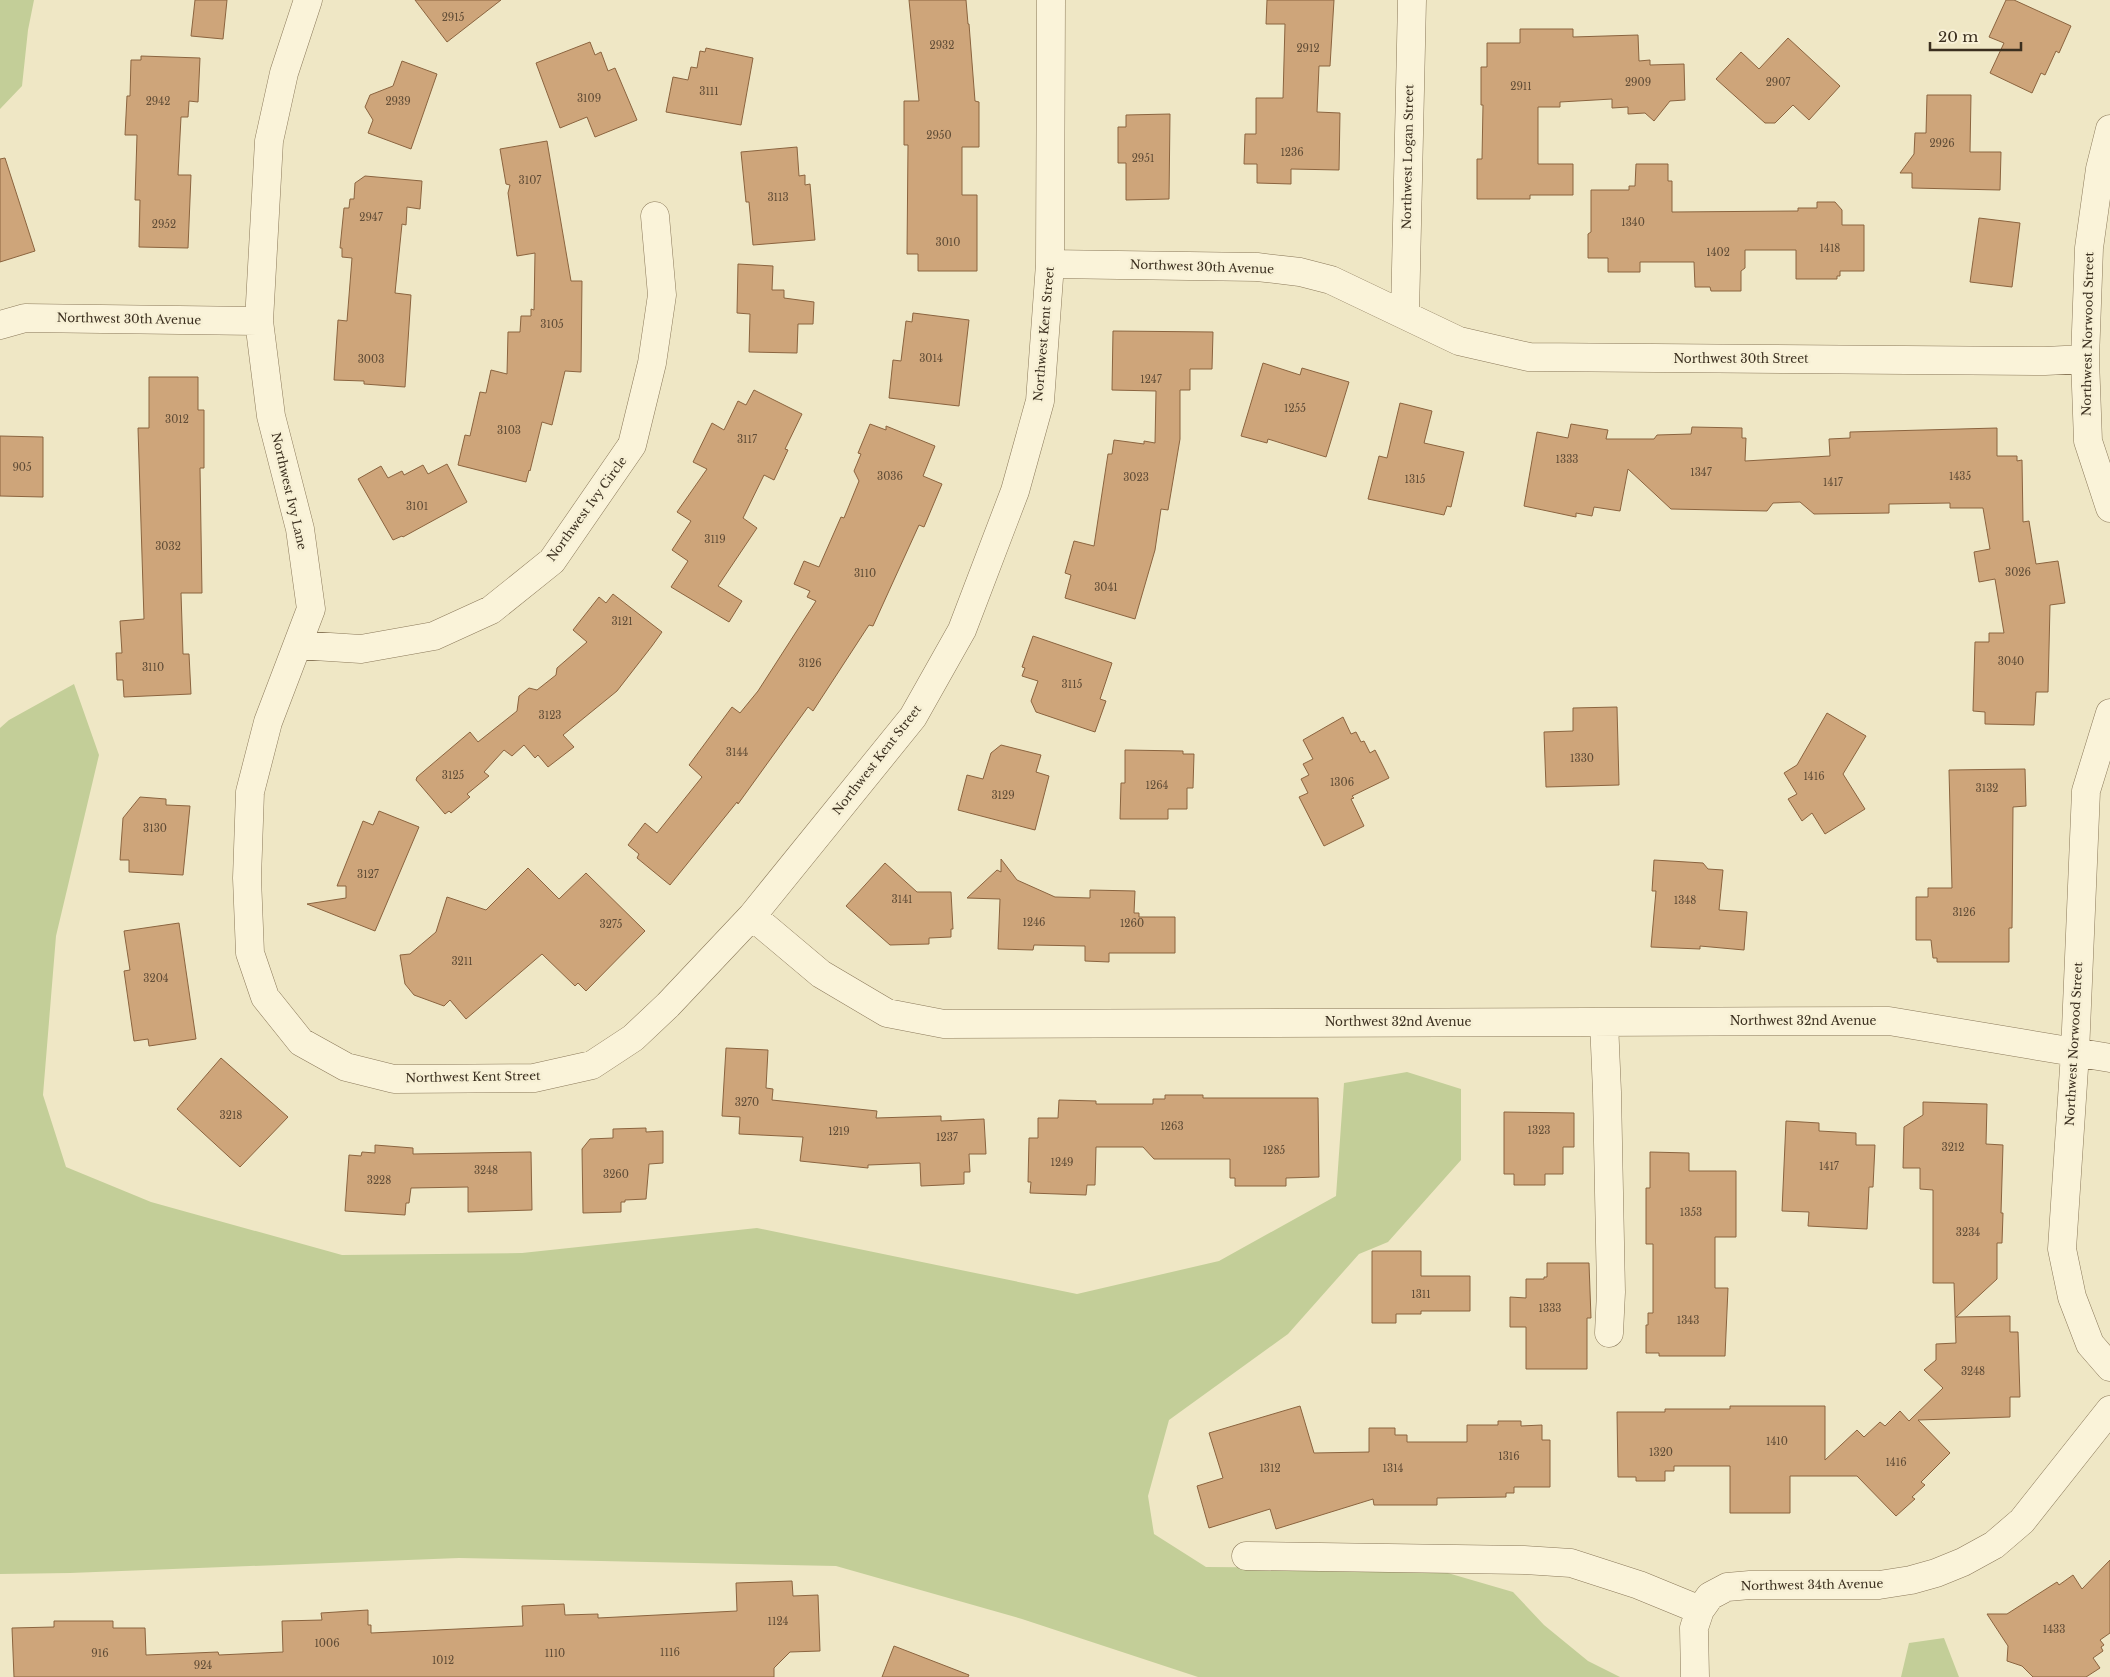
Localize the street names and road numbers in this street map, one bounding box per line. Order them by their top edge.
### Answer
street label: Northwest Logan Street [1399,84,1416,230]
street label: Northwest Norwood Street [2079,251,2096,416]
street label: Northwest 30th Avenue [1130,256,1275,277]
street label: Northwest Kent Street [1030,266,1057,402]
street label: Northwest 30th Avenue [57,310,201,327]
street label: Northwest 30th Street [1673,351,1809,366]
street label: Northwest Ivy Lane [269,431,310,551]
street label: Northwest Ivy Circle [543,453,630,564]
street label: Northwest Kent Street [829,701,924,818]
street label: Northwest Norwood Street [2062,961,2085,1126]
street label: Northwest 32nd Avenue [1730,1013,1876,1028]
street label: Northwest 32nd Avenue [1325,1014,1471,1029]
street label: Northwest Kent Street [405,1068,541,1085]
street label: Northwest 34th Avenue [1740,1576,1884,1593]

